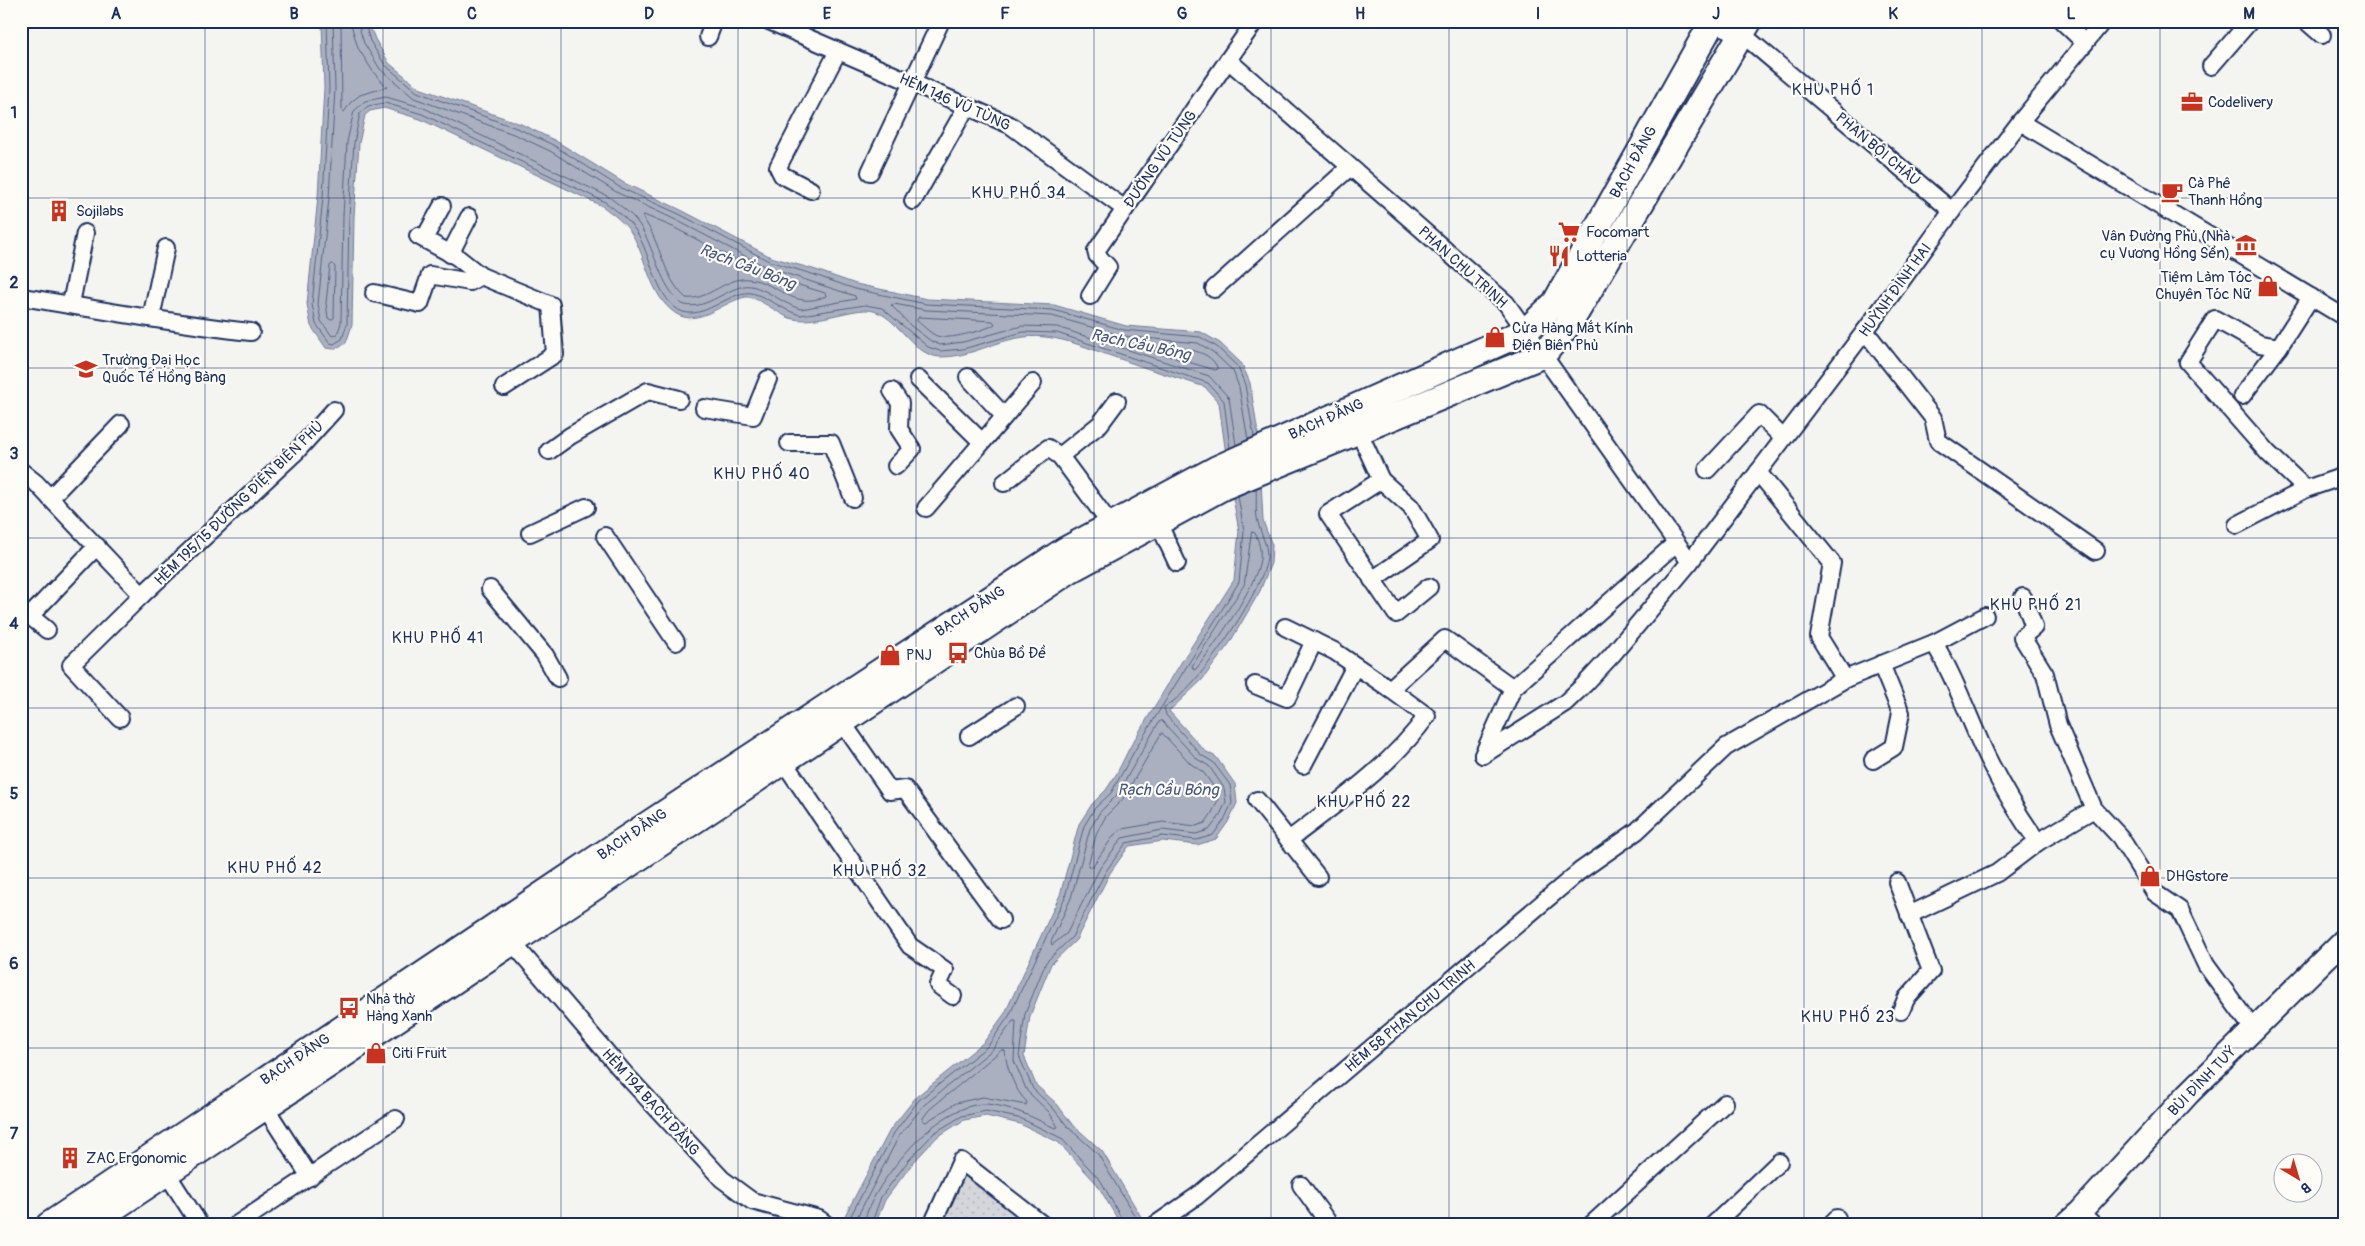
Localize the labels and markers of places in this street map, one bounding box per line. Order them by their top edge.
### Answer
office icon: Codelivery [2179,89,2205,115]
place label: Codelivery [2208,93,2273,112]
place label: Cà Phê Thanh Hồng [2188,174,2262,210]
cafe icon: Cà Phê Thanh Hồng [2159,179,2185,205]
building icon: Sojilabs [46,198,72,224]
place label: Sojilabs [76,202,124,221]
supermarket icon: Focomart [1556,219,1582,245]
place label: Focomart [1586,223,1650,242]
place label: Vân Đường Phủ (Nhà cụ Vương Hồng Sển) [2100,227,2230,263]
museum icon: Vân Đường Phủ (Nhà cụ Vương Hồng Sển) [2233,232,2259,258]
restaurant icon: Lotteria [1546,243,1572,269]
place label: Lotteria [1576,247,1627,266]
place label: Tiệm Làm Tóc Chuyên Tóc Nữ [2155,268,2252,304]
shop icon: Tiệm Làm Tóc Chuyên Tóc Nữ [2255,273,2281,299]
place label: Cửa Hàng Mắt Kính Điện Biên Phủ [1512,319,1633,355]
shop icon: Cửa Hàng Mắt Kính Điện Biên Phủ [1482,324,1508,350]
place label: Trường Đại Học Quốc Tế Hồng Bàng [102,351,226,387]
school or university icon: Trường Đại Học Quốc Tế Hồng Bàng [73,356,99,382]
bus stop icon: Chùa Bồ Đề [945,640,971,666]
shop icon: PNJ [877,642,903,668]
place label: Chùa Bồ Đề [974,644,1046,663]
place label: PNJ [906,646,932,665]
shop icon: DHGstore [2137,863,2163,889]
place label: DHGstore [2166,867,2229,886]
place label: Nhà thờ Hàng Xanh [366,990,432,1026]
bus stop icon: Nhà thờ Hàng Xanh [336,995,362,1021]
shop icon: Citi Fruit [363,1040,389,1066]
place label: Citi Fruit [392,1044,447,1063]
building icon: ZAC Ergonomic [57,1145,83,1171]
place label: ZAC Ergonomic [86,1149,187,1168]

